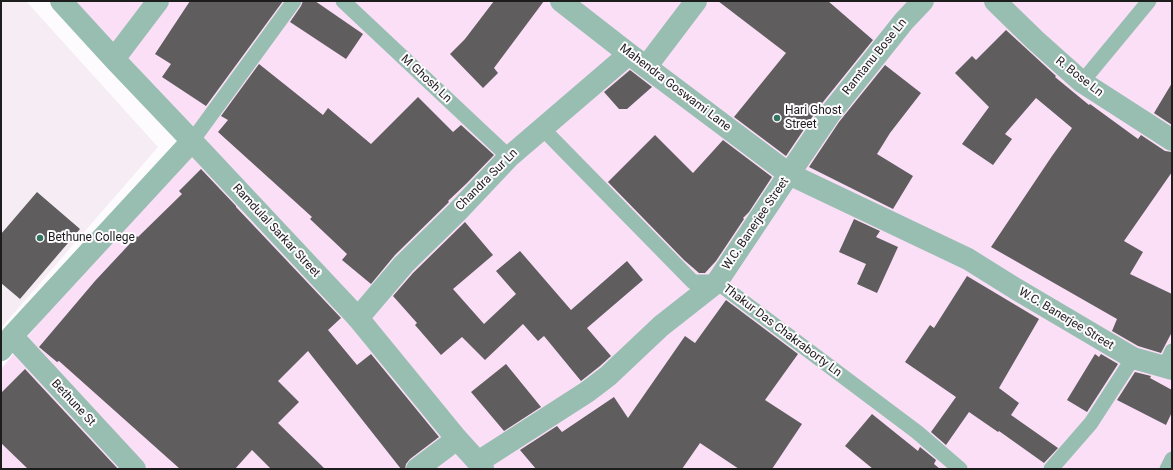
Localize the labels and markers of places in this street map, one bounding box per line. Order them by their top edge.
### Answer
place label: Hari Ghost Street [785,104,842,132]
marker: Hari Ghost Street [772,113,782,123]
place label: Bethune College [48,231,135,245]
marker: Bethune College [35,233,45,243]

